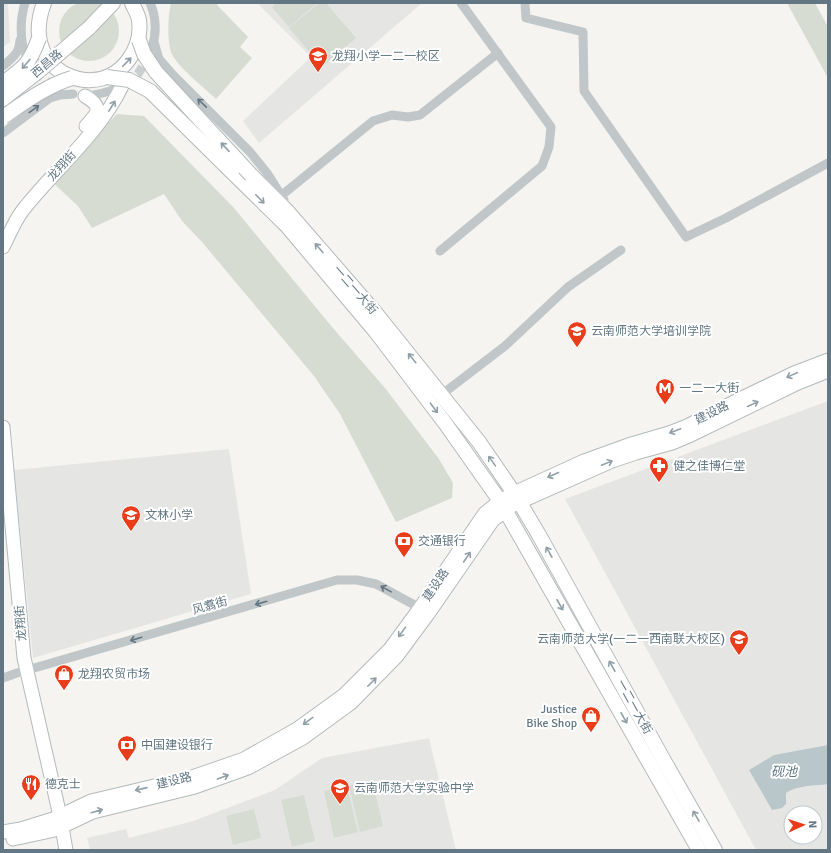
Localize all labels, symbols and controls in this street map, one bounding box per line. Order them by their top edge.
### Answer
school or university icon: 龙翔小学一二一校区 [307,45,329,73]
street label: 西昌路 [28,47,66,81]
place label: 龙翔小学一二一校区 [332,49,440,64]
one-way arrow [122,57,132,67]
one-way arrow [21,59,30,69]
one-way arrow [197,99,207,108]
one-way arrow [108,100,116,112]
one-way arrow [29,105,40,114]
one-way arrow [220,142,229,152]
street label: 龙翔街 [44,148,80,184]
one-way arrow [255,194,265,204]
one-way arrow [314,243,324,253]
street label: 一二一大街 [330,262,380,318]
school or university icon: 云南师范大学培训学院 [566,320,588,348]
place label: 云南师范大学培训学院 [591,324,711,339]
one-way arrow [407,353,416,364]
one-way arrow [786,372,798,379]
metro station icon: 一二一大街 [654,377,676,405]
place label: 一二一大街 [679,381,739,396]
street label: 建设路 [693,398,731,428]
one-way arrow [747,400,759,407]
one-way arrow [430,402,438,413]
one-way arrow [669,427,681,435]
one-way arrow [488,455,496,466]
pharmacy icon: 健之佳博仁堂 [648,455,670,483]
one-way arrow [601,459,613,467]
place label: 健之佳博仁堂 [673,459,745,474]
one-way arrow [547,472,559,480]
school or university icon: 文林小学 [120,504,142,532]
place label: 文林小学 [145,508,193,523]
bank icon: 交通银行 [393,530,415,558]
place label: 交通银行 [418,534,466,549]
one-way arrow [545,547,552,559]
one-way arrow [464,551,472,563]
street label: 建设路 [420,566,452,604]
one-way arrow [380,585,392,593]
street label: 风翥街 [191,594,229,618]
one-way arrow [556,599,564,611]
one-way arrow [254,600,267,607]
street label: 龙翔街 [12,604,30,642]
one-way arrow [398,627,406,638]
school or university icon: 云南师范大学(一二一西南联大校区) [728,628,750,656]
place label: 云南师范大学(一二一西南联大校区) [537,632,725,647]
one-way arrow [129,636,142,643]
one-way arrow [607,660,615,672]
shop icon: 龙翔农贸市场 [53,663,75,691]
place label: 龙翔农贸市场 [78,667,150,682]
one-way arrow [367,677,377,687]
street label: 一二一大街 [613,677,655,737]
place label: Justice Bike Shop [526,702,577,731]
shop icon: Justice Bike Shop [580,705,602,733]
one-way arrow [620,712,628,724]
one-way arrow [303,717,314,725]
bank icon: 中国建设银行 [116,734,138,762]
place label: 中国建设银行 [141,738,213,753]
water label: 砚池 [771,764,799,780]
street label: 建设路 [155,769,193,793]
restaurant icon: 德克士 [20,773,42,801]
one-way arrow [216,773,228,781]
place label: 德克士 [45,777,81,792]
school or university icon: 云南师范大学实验中学 [329,777,351,805]
place label: 云南师范大学实验中学 [354,781,474,796]
one-way arrow [135,786,148,793]
north arrow [783,805,823,845]
one-way arrow [91,807,104,814]
one-way arrow [691,810,699,822]
text: N [806,820,819,829]

